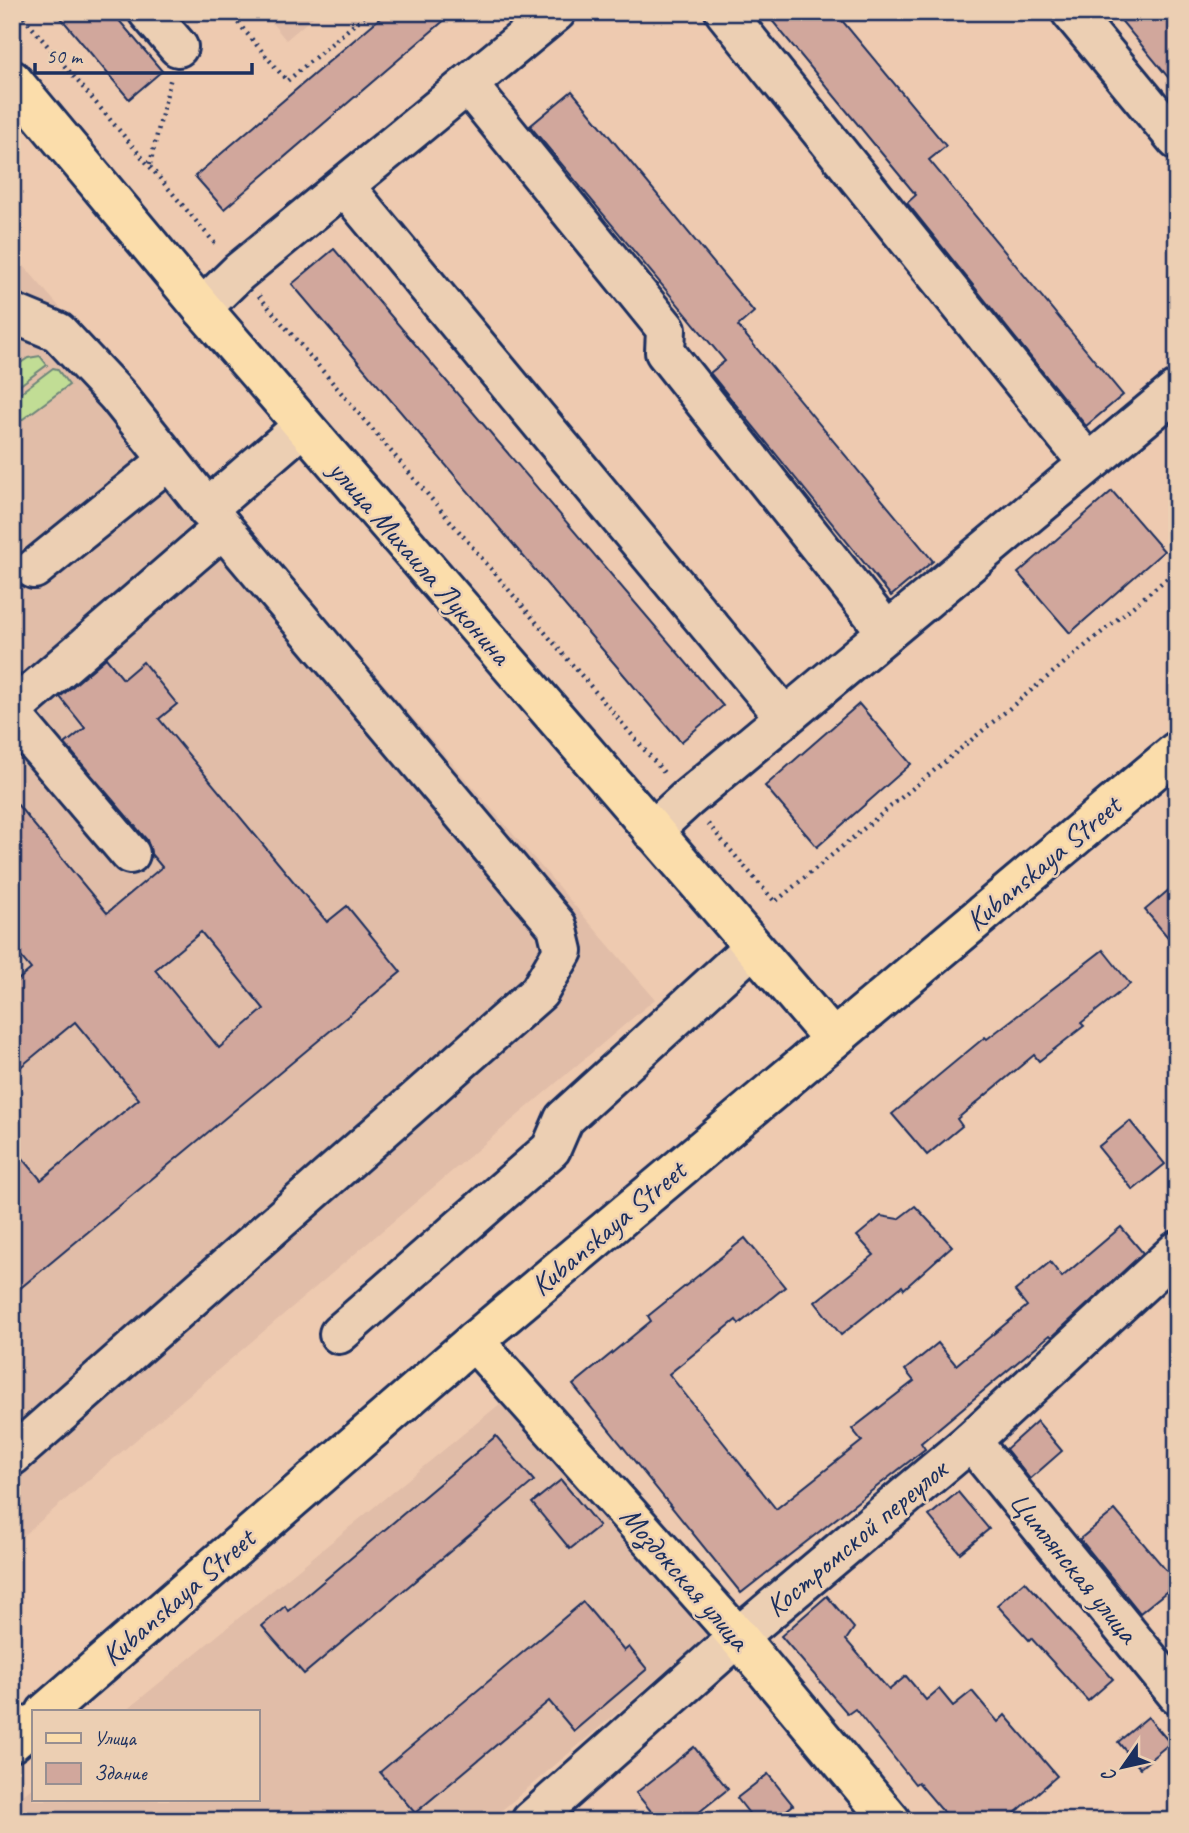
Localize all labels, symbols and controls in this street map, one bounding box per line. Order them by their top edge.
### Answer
scale bar [35,32,252,76]
text: 50 m [46,43,84,69]
street label: улица Михаила Луконина [319,450,521,674]
street label: Kubanskaya Street [957,785,1131,939]
street label: Kubanskaya Street [522,1150,696,1304]
street label: Костромской переулок [757,1449,957,1625]
street label: Цимлянская улица [1001,1483,1148,1652]
street label: Моздокская улица [612,1498,759,1660]
street label: Kubanskaya Street [93,1518,265,1674]
legend [32,1710,259,1801]
text: Улица [94,1725,137,1751]
north arrow [1088,1731,1158,1801]
text: Здание [94,1760,148,1786]
text: С [1096,1763,1122,1787]

